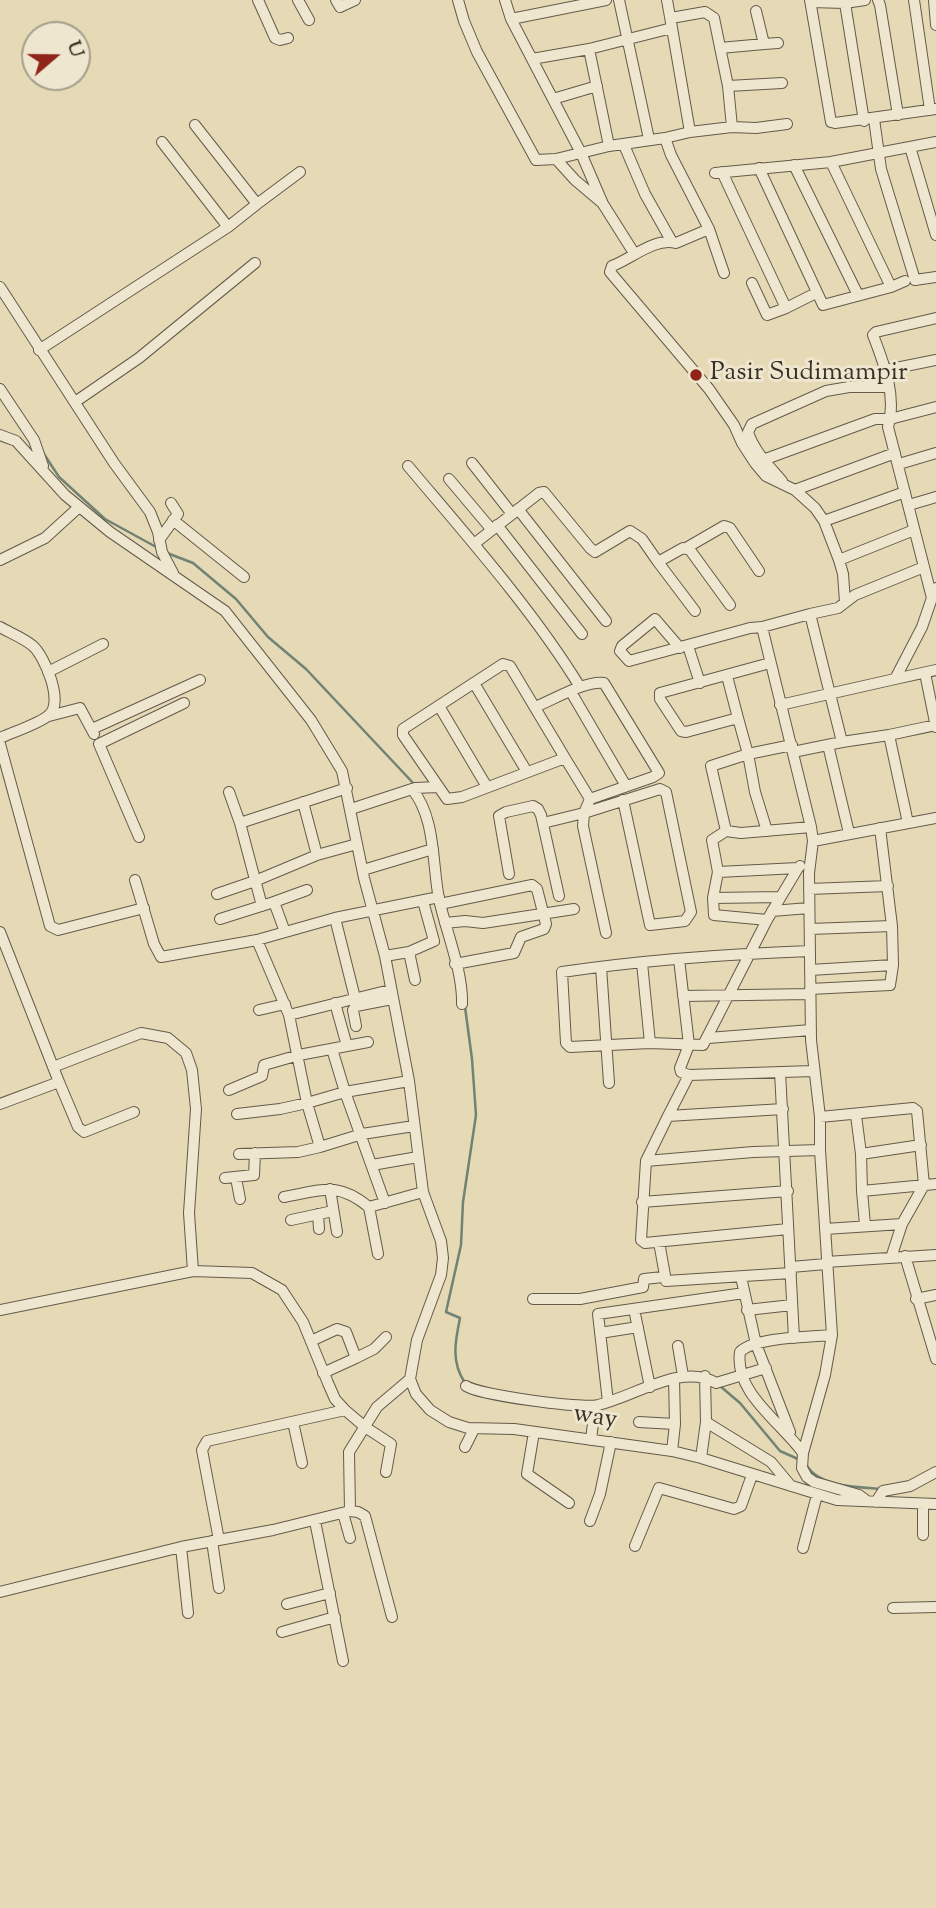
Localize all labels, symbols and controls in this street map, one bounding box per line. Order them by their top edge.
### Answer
north arrow [21,21,91,91]
text: U [59,37,90,61]
place label: Pasir Sudimampir [710,359,908,391]
marker: Pasir Sudimampir [688,367,704,383]
street label: way [571,1400,619,1438]

